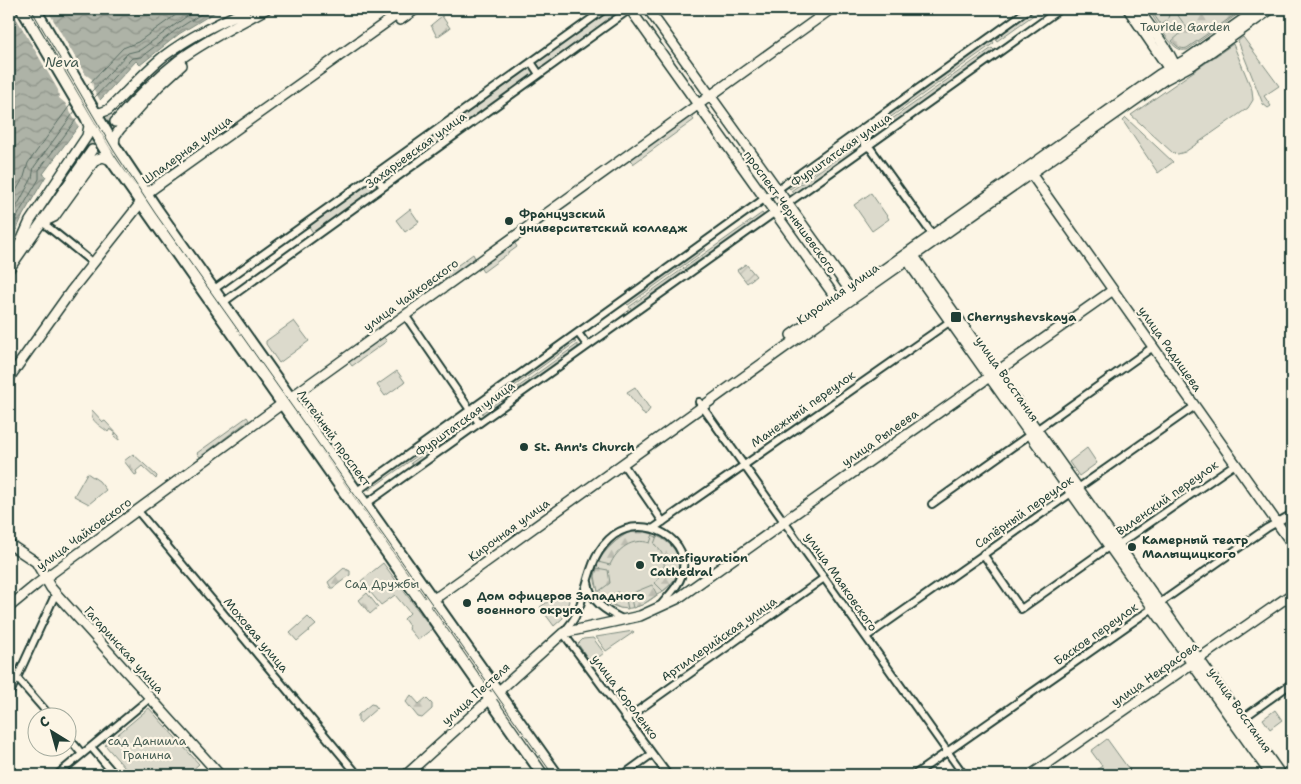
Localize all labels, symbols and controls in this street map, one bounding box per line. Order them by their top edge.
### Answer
park label: Tauride Garden [1140,19,1230,35]
water label: Neva [45,53,79,71]
street label: Захарьевская улица [362,108,470,192]
street label: Фурштатская улица [788,109,895,191]
street label: Шпалерная улица [139,112,236,188]
street label: проспект Чернышевского [740,147,840,277]
place label: Французский университетский колледж [519,206,688,236]
marker: Французский университетский колледж [503,215,515,227]
street label: улица Чайковского [360,255,462,335]
street label: Кирочная улица [794,259,883,328]
street label: улица Радищева [1135,303,1206,395]
place label: Chernyshevskaya [967,309,1077,325]
marker: Chernyshevskaya [949,310,963,324]
street label: улица Восстания [972,333,1042,425]
street label: Манежный переулок [748,367,859,451]
street label: Фурштатская улица [412,377,518,461]
street label: Литейный проспект [293,386,375,490]
street label: улица Рылеева [839,405,922,470]
place label: St. Ann's Church [534,439,635,455]
marker: St. Ann's Church [518,441,530,453]
street label: Виленский переулок [1113,456,1222,539]
street label: Сапёрный переулок [972,472,1077,552]
street label: улица Чайковского [33,494,135,574]
street label: Кирочная улица [465,495,553,565]
street label: улица Маяковского [801,529,881,635]
place label: Камерный театр Малыщицкого [1142,532,1248,562]
marker: Камерный театр Малыщицкого [1126,541,1138,553]
place label: Transfiguration Cathedral [650,550,748,580]
marker: Transfiguration Cathedral [634,559,646,571]
park label: Сад Дружбы [345,576,419,592]
place label: Дом офицеров Западного военного округа [477,588,645,618]
street label: Артиллерийская улица [658,593,780,685]
street label: Моховая улица [220,594,292,676]
marker: Дом офицеров Западного военного округа [461,597,473,609]
street label: Басков переулок [1051,599,1142,669]
street label: Гагаринская улица [81,603,168,697]
street label: улица Некрасова [1108,638,1202,710]
street label: улица Короленко [588,651,662,743]
street label: улица Пестеля [439,659,513,729]
street label: улица Восстания [1205,664,1275,756]
north arrow [28,706,78,756]
text: С [35,712,53,731]
park label: сад Даниила Гранина [108,733,187,763]

